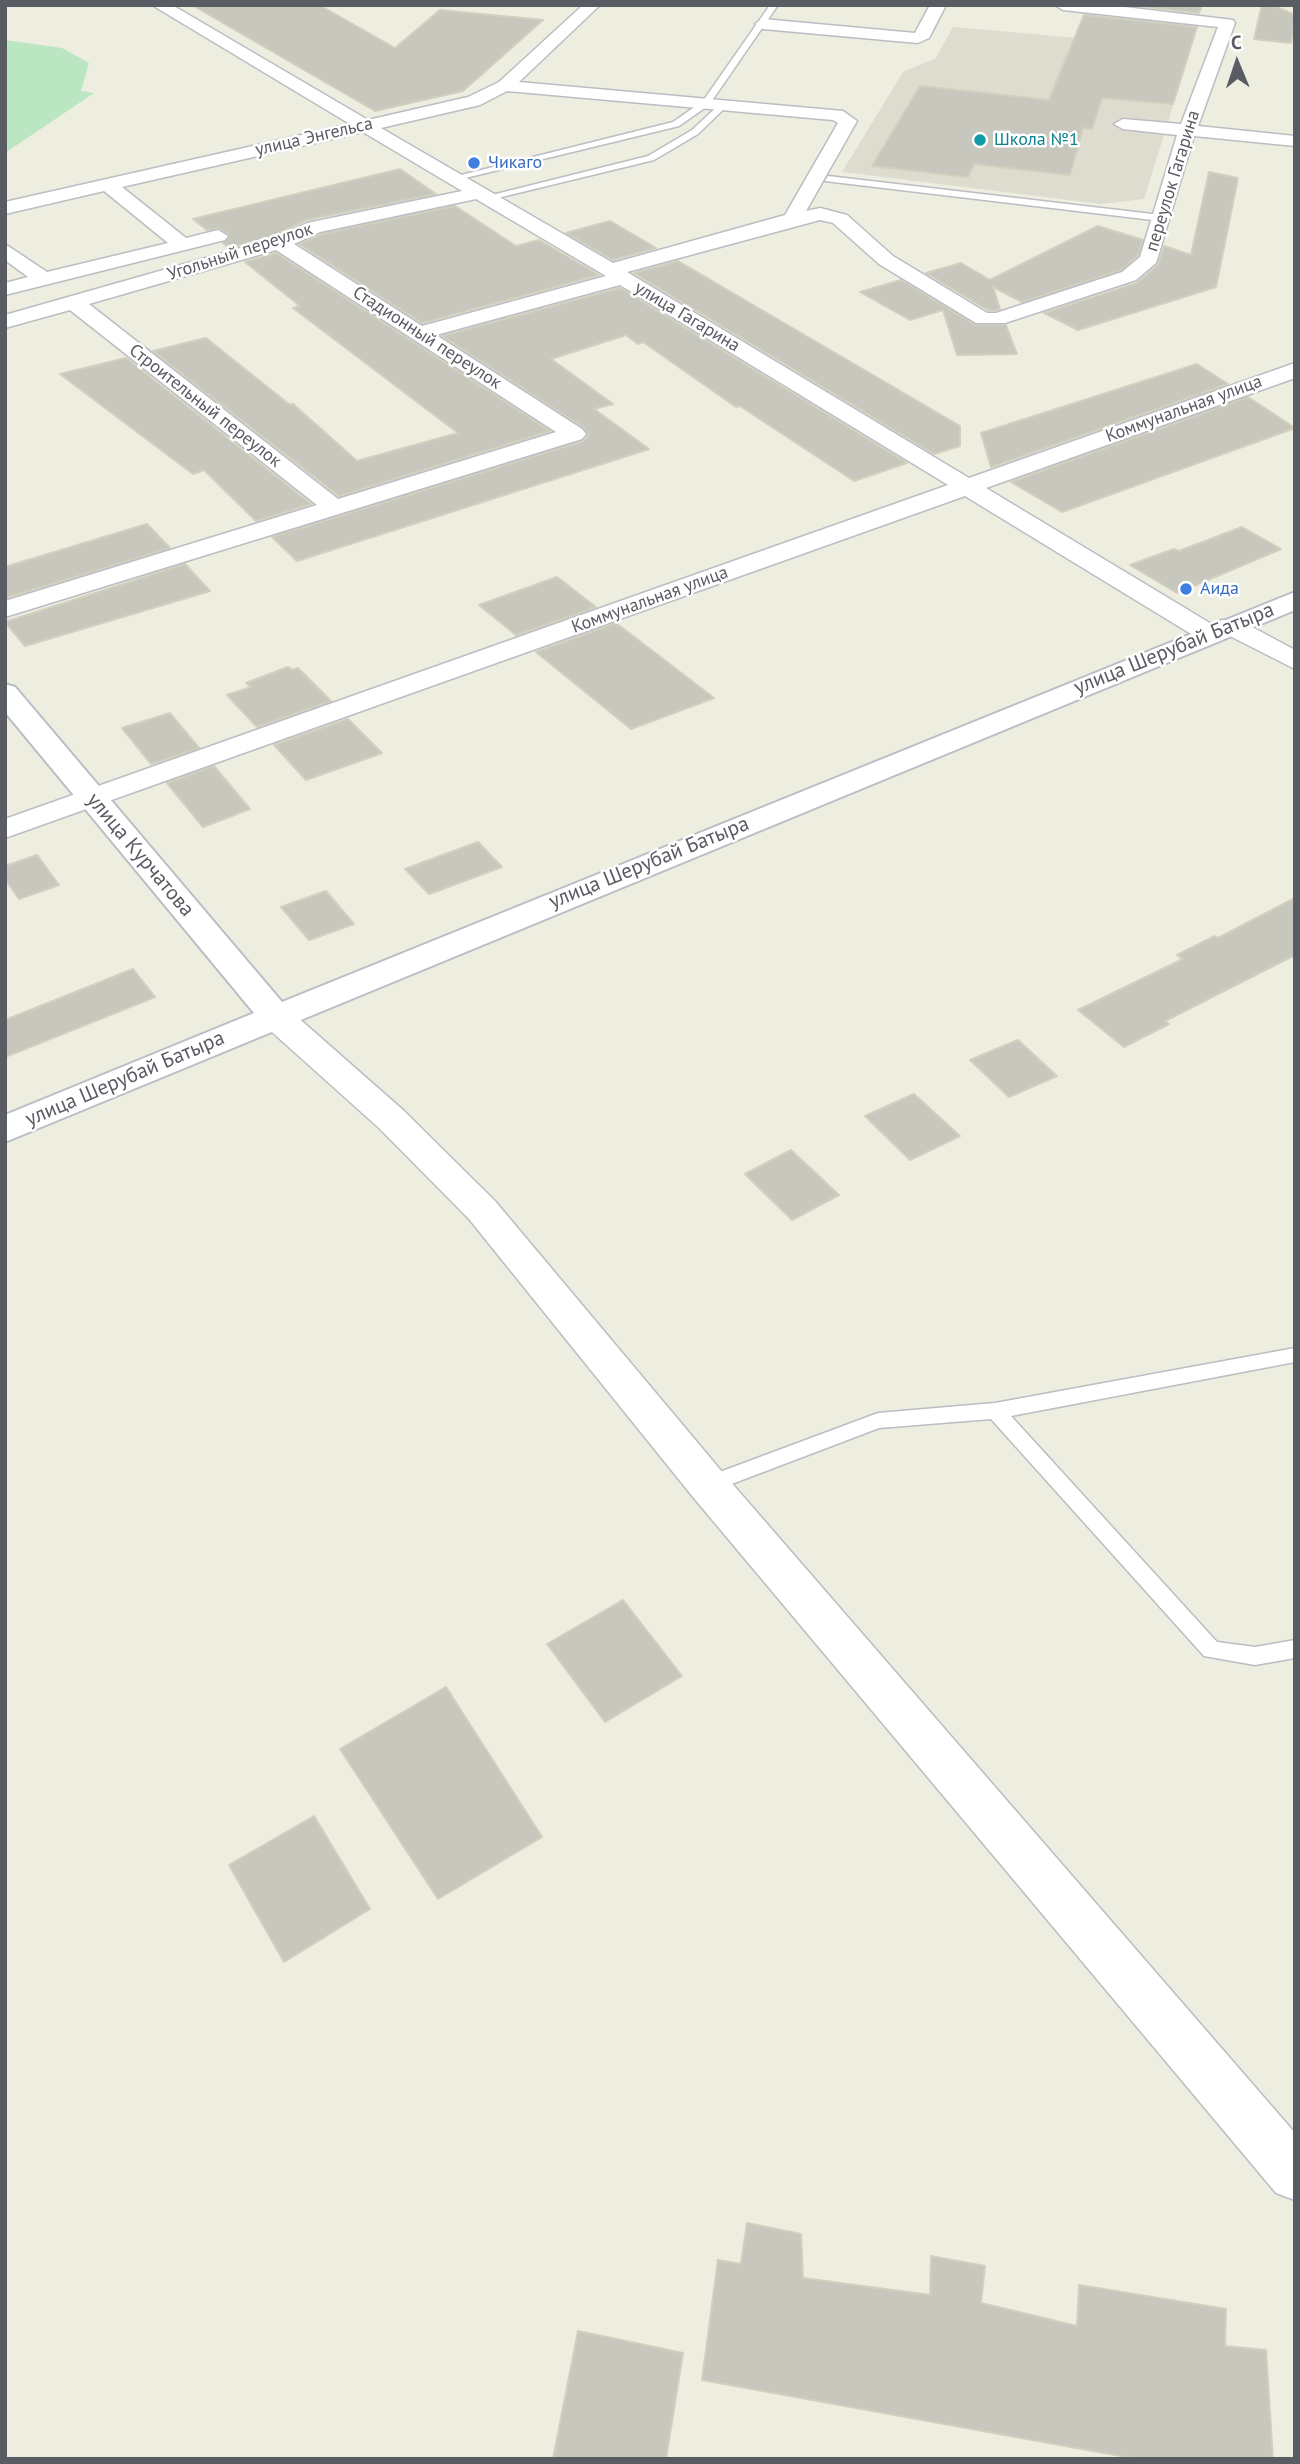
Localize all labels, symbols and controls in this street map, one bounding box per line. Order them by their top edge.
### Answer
north arrow [1202,28,1272,98]
text: С [1231,30,1242,54]
street label: переулок Гагарина [1141,108,1205,254]
street label: улица Энгельса [253,113,375,161]
place label: Школа №1 [994,129,1079,151]
marker: Школа №1 [972,132,988,148]
place label: Чикаго [488,152,542,174]
marker: Чикаго [466,155,482,171]
street label: Угольный переулок [165,218,315,286]
street label: улица Гагарина [630,277,744,357]
street label: Стадионный переулок [348,282,506,394]
street label: Строительный переулок [124,340,286,472]
street label: Коммунальная улица [1103,371,1265,447]
street label: Коммунальная улица [569,562,731,638]
place label: Аида [1200,578,1239,600]
marker: Аида [1178,581,1194,597]
street label: улица Шерубай Батыра [1070,597,1278,701]
street label: улица Курчатова [81,788,199,922]
street label: улица Шерубай Батыра [545,811,753,915]
street label: улица Шерубай Батыра [22,1026,228,1132]

